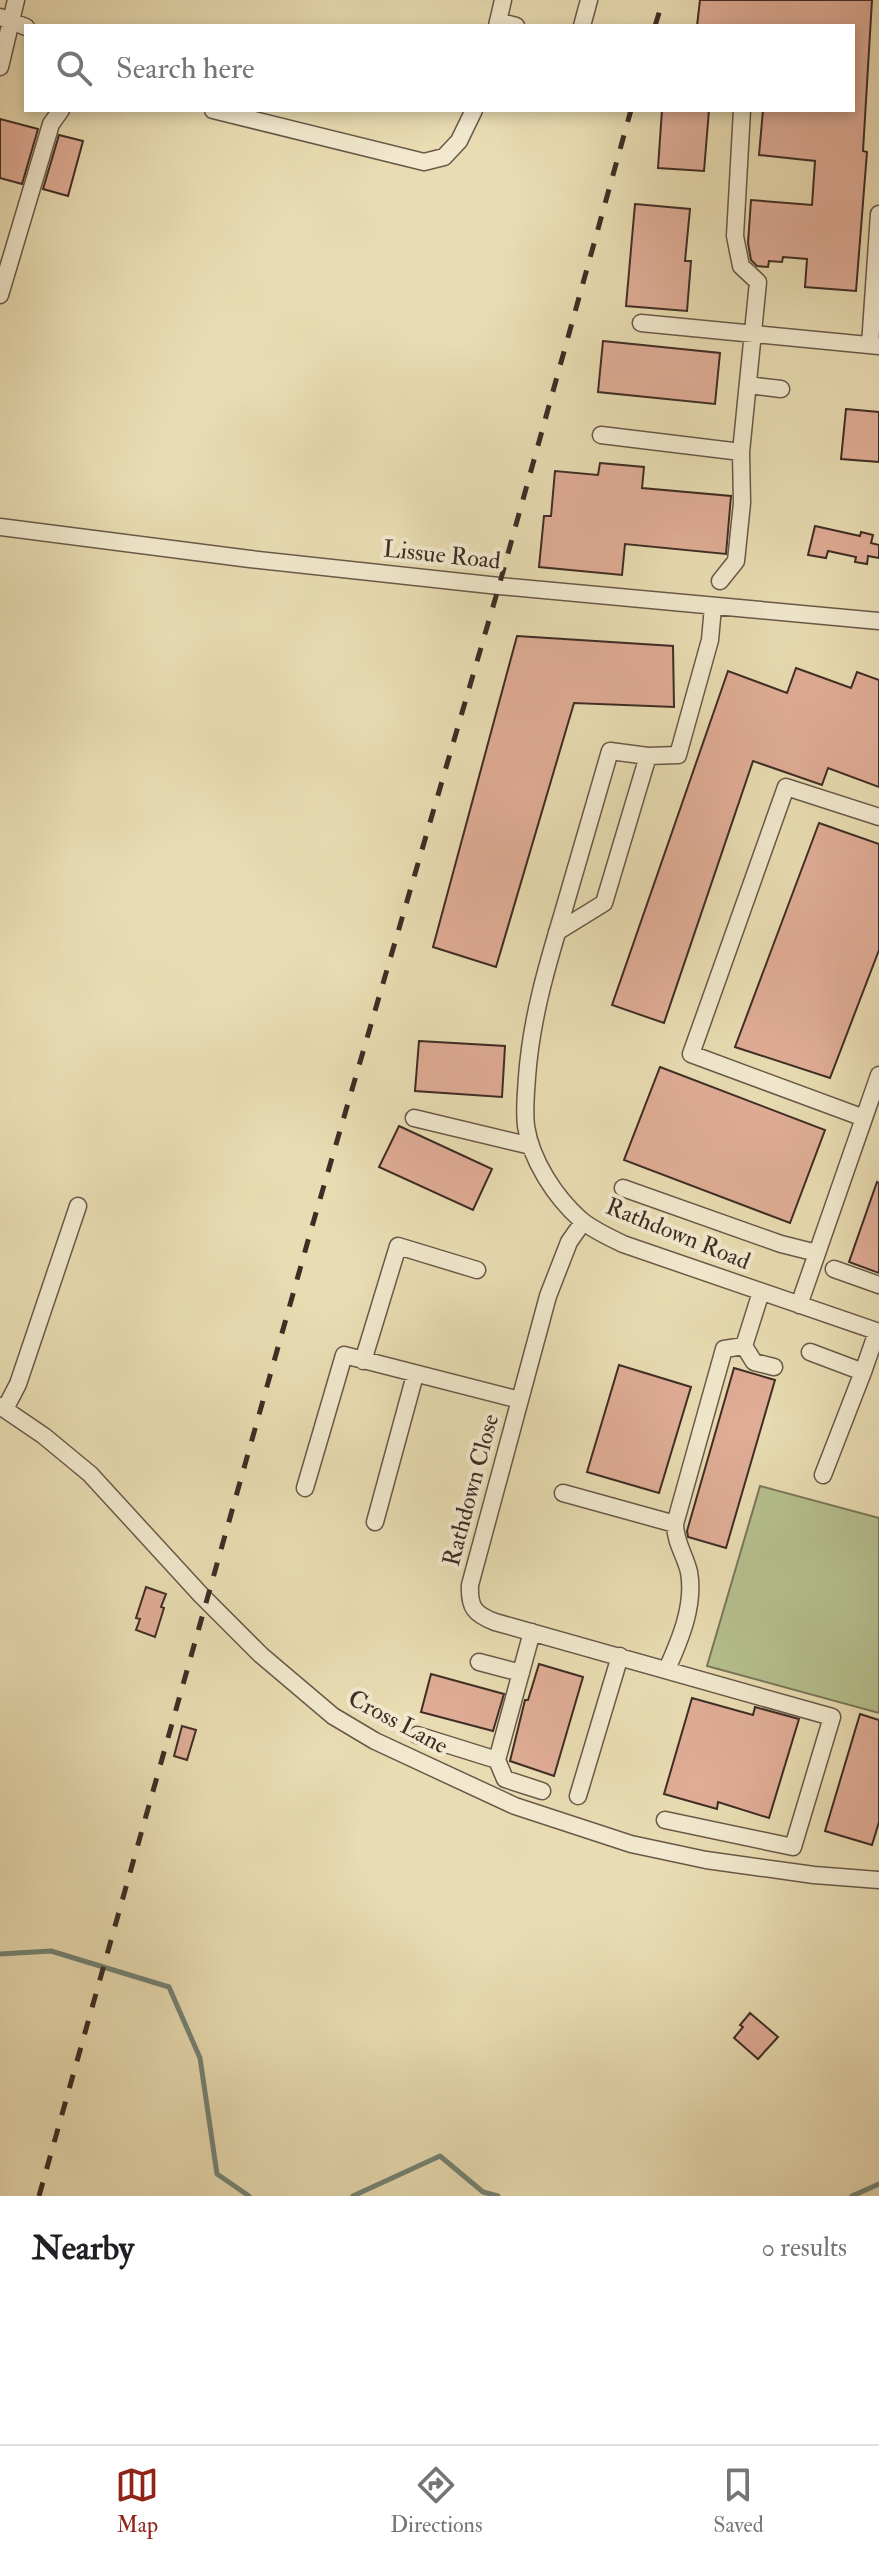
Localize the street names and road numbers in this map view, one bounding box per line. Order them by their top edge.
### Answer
street label: Lissue Road [382,533,502,577]
street label: Rathdown Road [601,1191,755,1277]
street label: Rathdown Close [436,1411,506,1569]
street label: Cross Lane [343,1683,453,1761]

